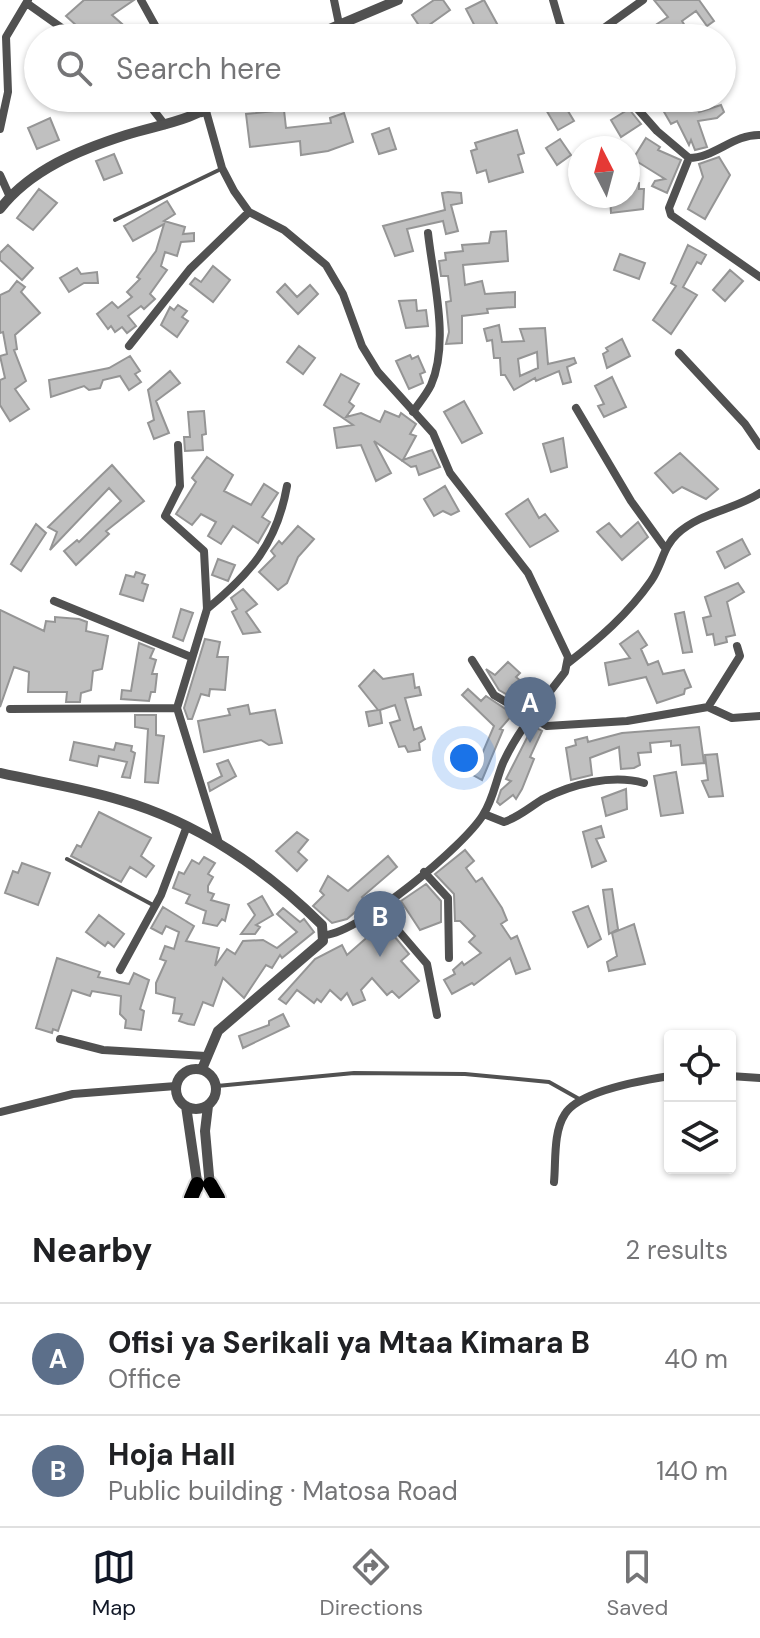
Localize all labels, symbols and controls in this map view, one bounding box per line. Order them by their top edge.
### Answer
search box [24,24,736,112]
icon: search [52,46,96,90]
text: Search here [116,49,282,88]
north arrow [568,136,640,208]
pin: A [504,677,556,743]
your location [444,738,484,778]
pin: B [354,891,406,957]
map controls [664,1030,736,1174]
button: locate [664,1030,736,1102]
button: layers [664,1102,736,1174]
text: Nearby [32,1228,152,1273]
text: 2 results [625,1233,728,1267]
text: Ofisi ya Serikali ya Mtaa Kimara B [108,1323,590,1362]
text: A [49,1342,67,1376]
text: 40 m [664,1342,728,1376]
text: Office [108,1362,181,1396]
text: Hoja Hall [108,1435,236,1474]
text: B [50,1454,66,1488]
text: 140 m [656,1454,728,1488]
text: Public building · Matosa Road [108,1474,458,1508]
tab: Map [92,1545,136,1622]
tab: Directions [320,1545,423,1622]
tab: Saved [607,1545,668,1622]

